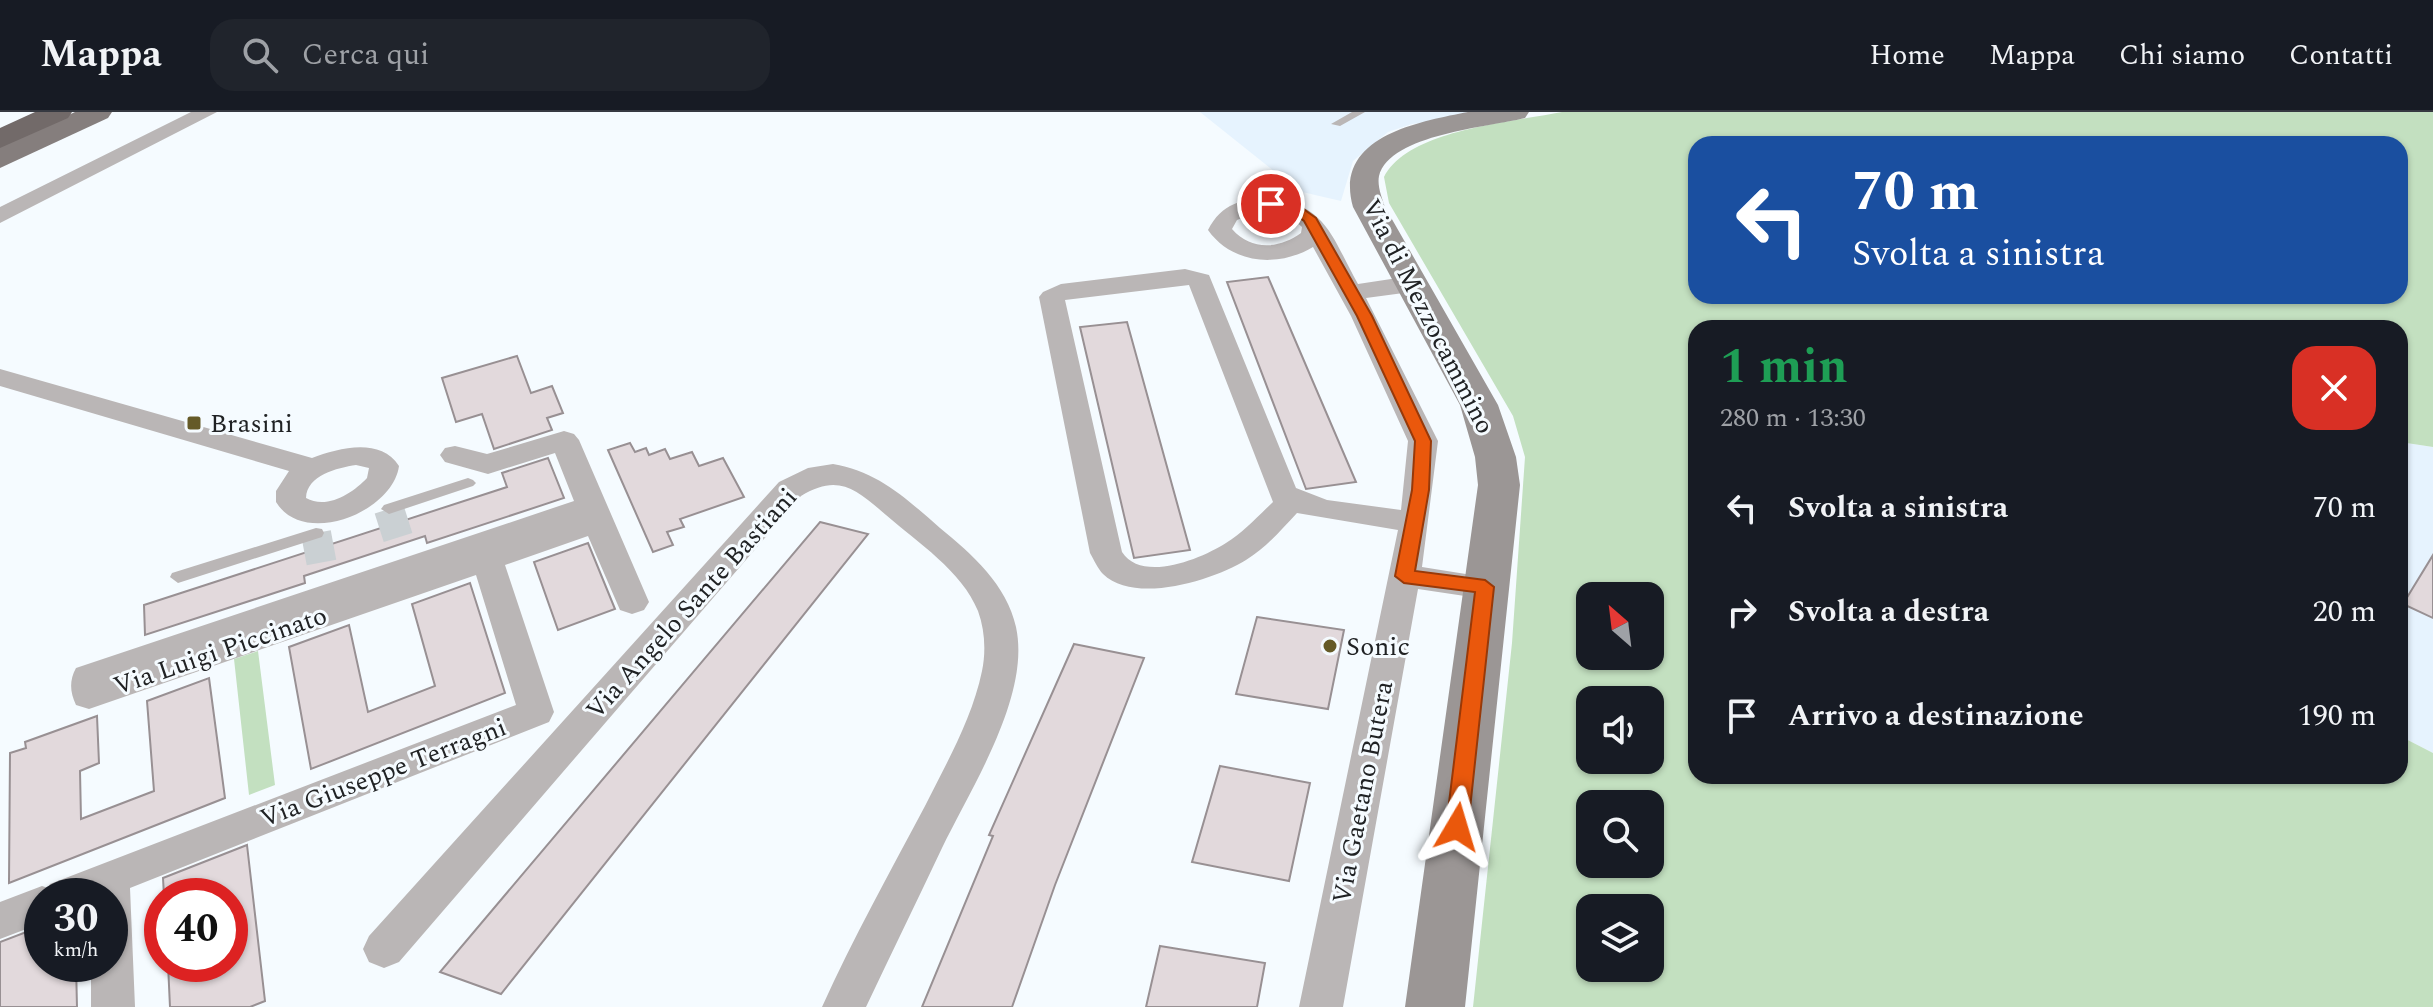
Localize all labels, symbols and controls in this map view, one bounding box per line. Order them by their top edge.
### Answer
search box [210,19,770,91]
text: Mappa [40,26,162,84]
text: Cerca qui [302,32,430,78]
icon: search [238,33,282,77]
text: Home [1869,34,1945,77]
text: Mappa [1989,34,2075,77]
text: Chi siamo [2119,34,2245,77]
text: Contatti [2289,34,2393,77]
text: 70 m [1852,150,1979,235]
icon: left [1720,168,1824,272]
pin [1237,170,1305,238]
icon: arrive [1249,182,1293,226]
street label: Via di Mezzocammino [1351,192,1505,441]
text: Svolta a sinistra [1852,227,2105,282]
text: 1 min [1720,331,1848,404]
button: close [2292,346,2376,430]
text: 280 m · 13:30 [1720,398,1866,438]
place label: Brasini [210,404,293,444]
marker: Brasini [185,414,203,432]
street label: Via Angelo Sante Bastiani [576,479,807,729]
text: Svolta a sinistra [1788,485,2008,531]
text: 70 m [2313,485,2376,531]
icon: left [1720,486,1764,530]
north arrow [1576,582,1664,670]
map controls [1576,582,1664,982]
text: Svolta a destra [1788,589,1989,635]
text: 20 m [2313,589,2376,635]
icon: right [1720,590,1764,634]
street label: Via Luigi Piccinato [108,596,332,706]
place label: Sonic [1346,627,1410,667]
marker: Sonic [1321,637,1339,655]
street label: Via Gaetano Butera [1322,677,1404,907]
button: sound [1576,686,1664,774]
text: Arrivo a destinazione [1788,693,2084,739]
text: 190 m [2298,693,2376,739]
icon: arrive [1720,694,1764,738]
street label: Via Giuseppe Terragni [254,707,512,838]
position arrow [1415,785,1499,869]
button: search [1576,790,1664,878]
speed limit sign: 40 [144,878,248,982]
text: 30 [54,889,98,950]
button: layers [1576,894,1664,982]
text: km/h [54,935,99,965]

